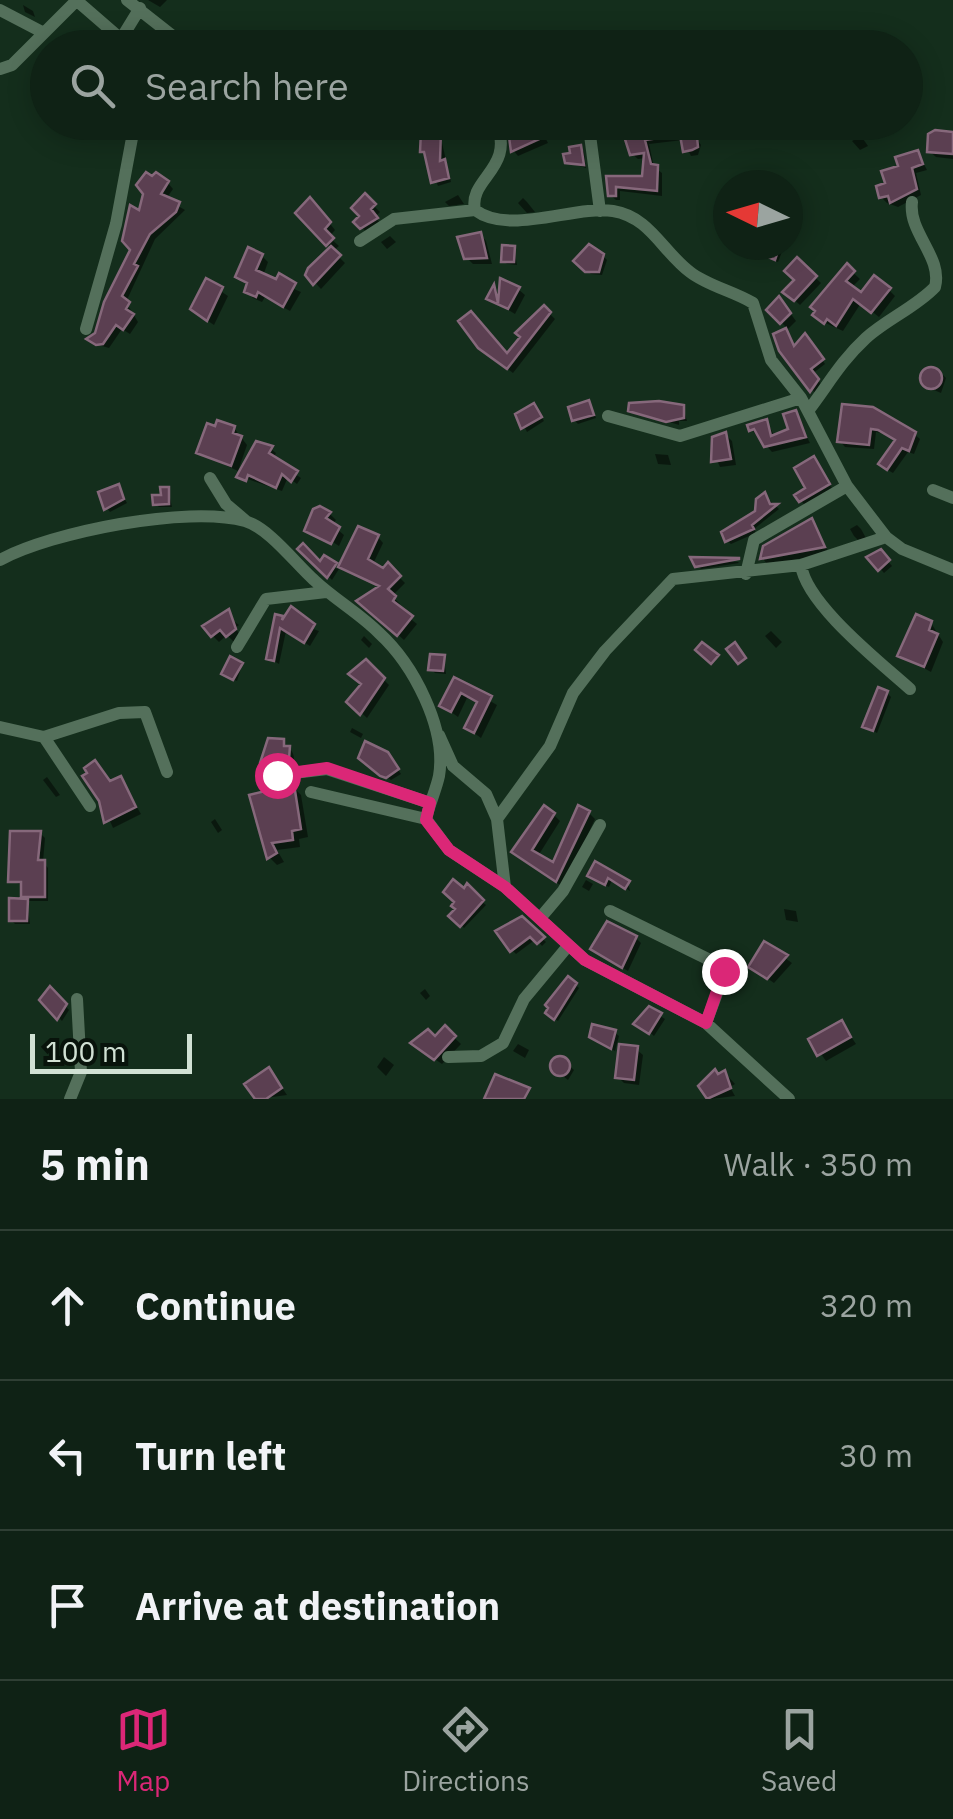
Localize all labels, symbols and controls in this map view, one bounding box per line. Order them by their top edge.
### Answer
search box [30,30,923,140]
icon: search [65,58,120,113]
text: Search here [145,61,349,110]
north arrow [713,170,803,260]
route start [255,753,301,799]
route end [702,949,748,995]
scale bar [30,1029,192,1074]
text: 100 m [45,1033,126,1070]
text: 5 min [40,1137,150,1192]
text: Walk · 350 m [724,1143,913,1185]
icon: ahead [40,1278,95,1333]
text: Continue [135,1281,296,1330]
text: 320 m [820,1284,913,1326]
icon: left [40,1428,95,1483]
text: Turn left [135,1431,286,1480]
text: 30 m [839,1434,913,1476]
icon: arrive [40,1578,95,1633]
text: Arrive at destination [135,1581,500,1630]
tab: Map [116,1702,171,1799]
tab: Directions [402,1702,530,1799]
tab: Saved [761,1702,837,1799]

